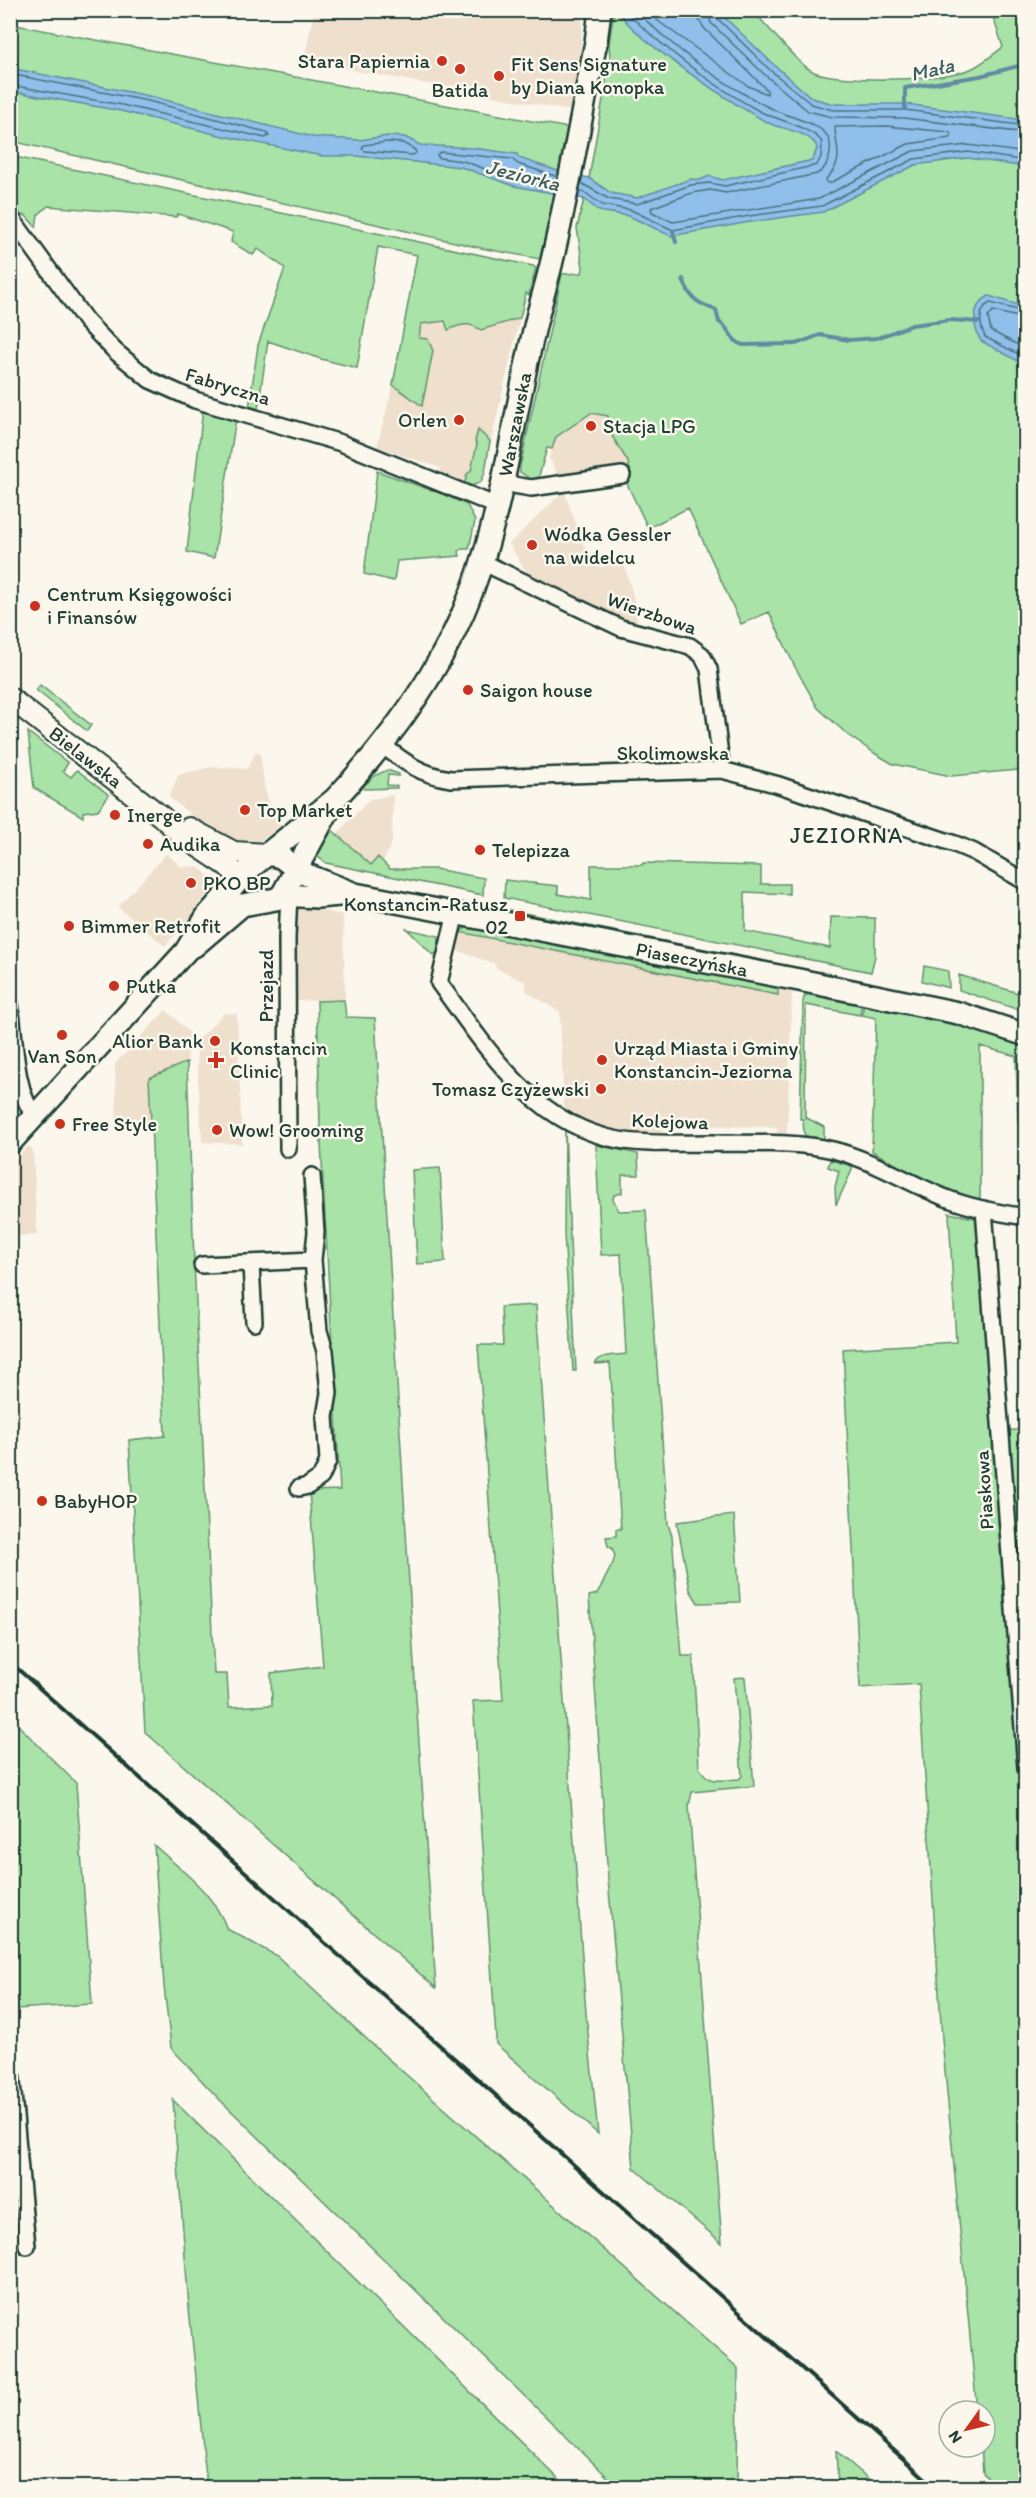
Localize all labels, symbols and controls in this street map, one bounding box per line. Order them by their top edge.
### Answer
place label: Stara Papiernia [298,49,431,73]
place label: Fit Sens Signature by Diana Konopka [511,52,667,99]
water label: Mała [908,52,957,86]
marker: Stara Papiernia [435,54,449,68]
marker: Batida [453,62,467,76]
marker: Fit Sens Signature by Diana Konopka [492,69,506,83]
place label: Batida [432,78,489,102]
water label: Jeziorka [483,154,563,196]
street label: Fabryczna [183,362,274,410]
street label: Warszawska [492,369,537,479]
place label: Orlen [398,408,447,432]
marker: Orlen [452,413,466,427]
place label: Stacja LPG [603,414,696,438]
marker: Stacja LPG [584,419,598,433]
place label: Wódka Gessler na widelcu [544,522,671,569]
marker: Wódka Gessler na widelcu [525,538,539,552]
place label: Centrum Księgowości i Finansów [47,582,232,629]
street label: Wierzbowa [604,586,701,640]
marker: Centrum Księgowości i Finansów [28,599,42,613]
place label: Saigon house [480,678,593,702]
marker: Saigon house [461,683,475,697]
street label: Bielawska [44,721,128,794]
street label: Skolimowska [617,741,730,765]
place label: Top Market [257,798,353,822]
place label: Inerge [127,803,183,827]
marker: Top Market [238,803,252,817]
marker: Inerge [108,808,122,822]
district label: JEZIORNA [790,822,904,849]
place label: Audika [160,832,221,856]
marker: Audika [141,837,155,851]
place label: Telepizza [492,838,570,862]
marker: Telepizza [473,843,487,857]
place label: PKO BP [203,871,270,895]
marker: PKO BP [184,876,198,890]
place label: Konstancin-Ratusz 02 [344,892,509,939]
marker: Konstancin-Ratusz 02 [513,909,527,923]
place label: Bimmer Retrofit [81,914,221,938]
marker: Bimmer Retrofit [62,919,76,933]
street label: Piaseczyńska [634,937,751,982]
street label: Przejazd [254,949,278,1022]
place label: Putka [126,974,176,998]
marker: Putka [107,979,121,993]
marker: Van Son [55,1028,69,1042]
place label: Alior Bank [112,1029,204,1053]
marker: Alior Bank [208,1034,222,1048]
place label: Konstancin Clinic [230,1036,327,1083]
place label: Urząd Miasta i Gminy Konstancin-Jeziorna [614,1036,799,1083]
place label: Van Son [27,1044,97,1068]
marker: Konstancin Clinic [207,1051,225,1069]
marker: Urząd Miasta i Gminy Konstancin-Jeziorna [595,1053,609,1067]
place label: Tomasz Czyżewski [432,1077,589,1101]
marker: Tomasz Czyżewski [594,1082,608,1096]
street label: Kolejowa [631,1108,710,1134]
place label: Free Style [72,1112,157,1136]
marker: Free Style [53,1117,67,1131]
place label: Wow! Grooming [229,1118,365,1142]
marker: Wow! Grooming [210,1123,224,1137]
street label: Piaskowa [969,1449,999,1531]
place label: BabyHOP [54,1489,137,1513]
marker: BabyHOP [35,1494,49,1508]
north arrow [937,2399,997,2459]
text: N [944,2427,966,2447]

